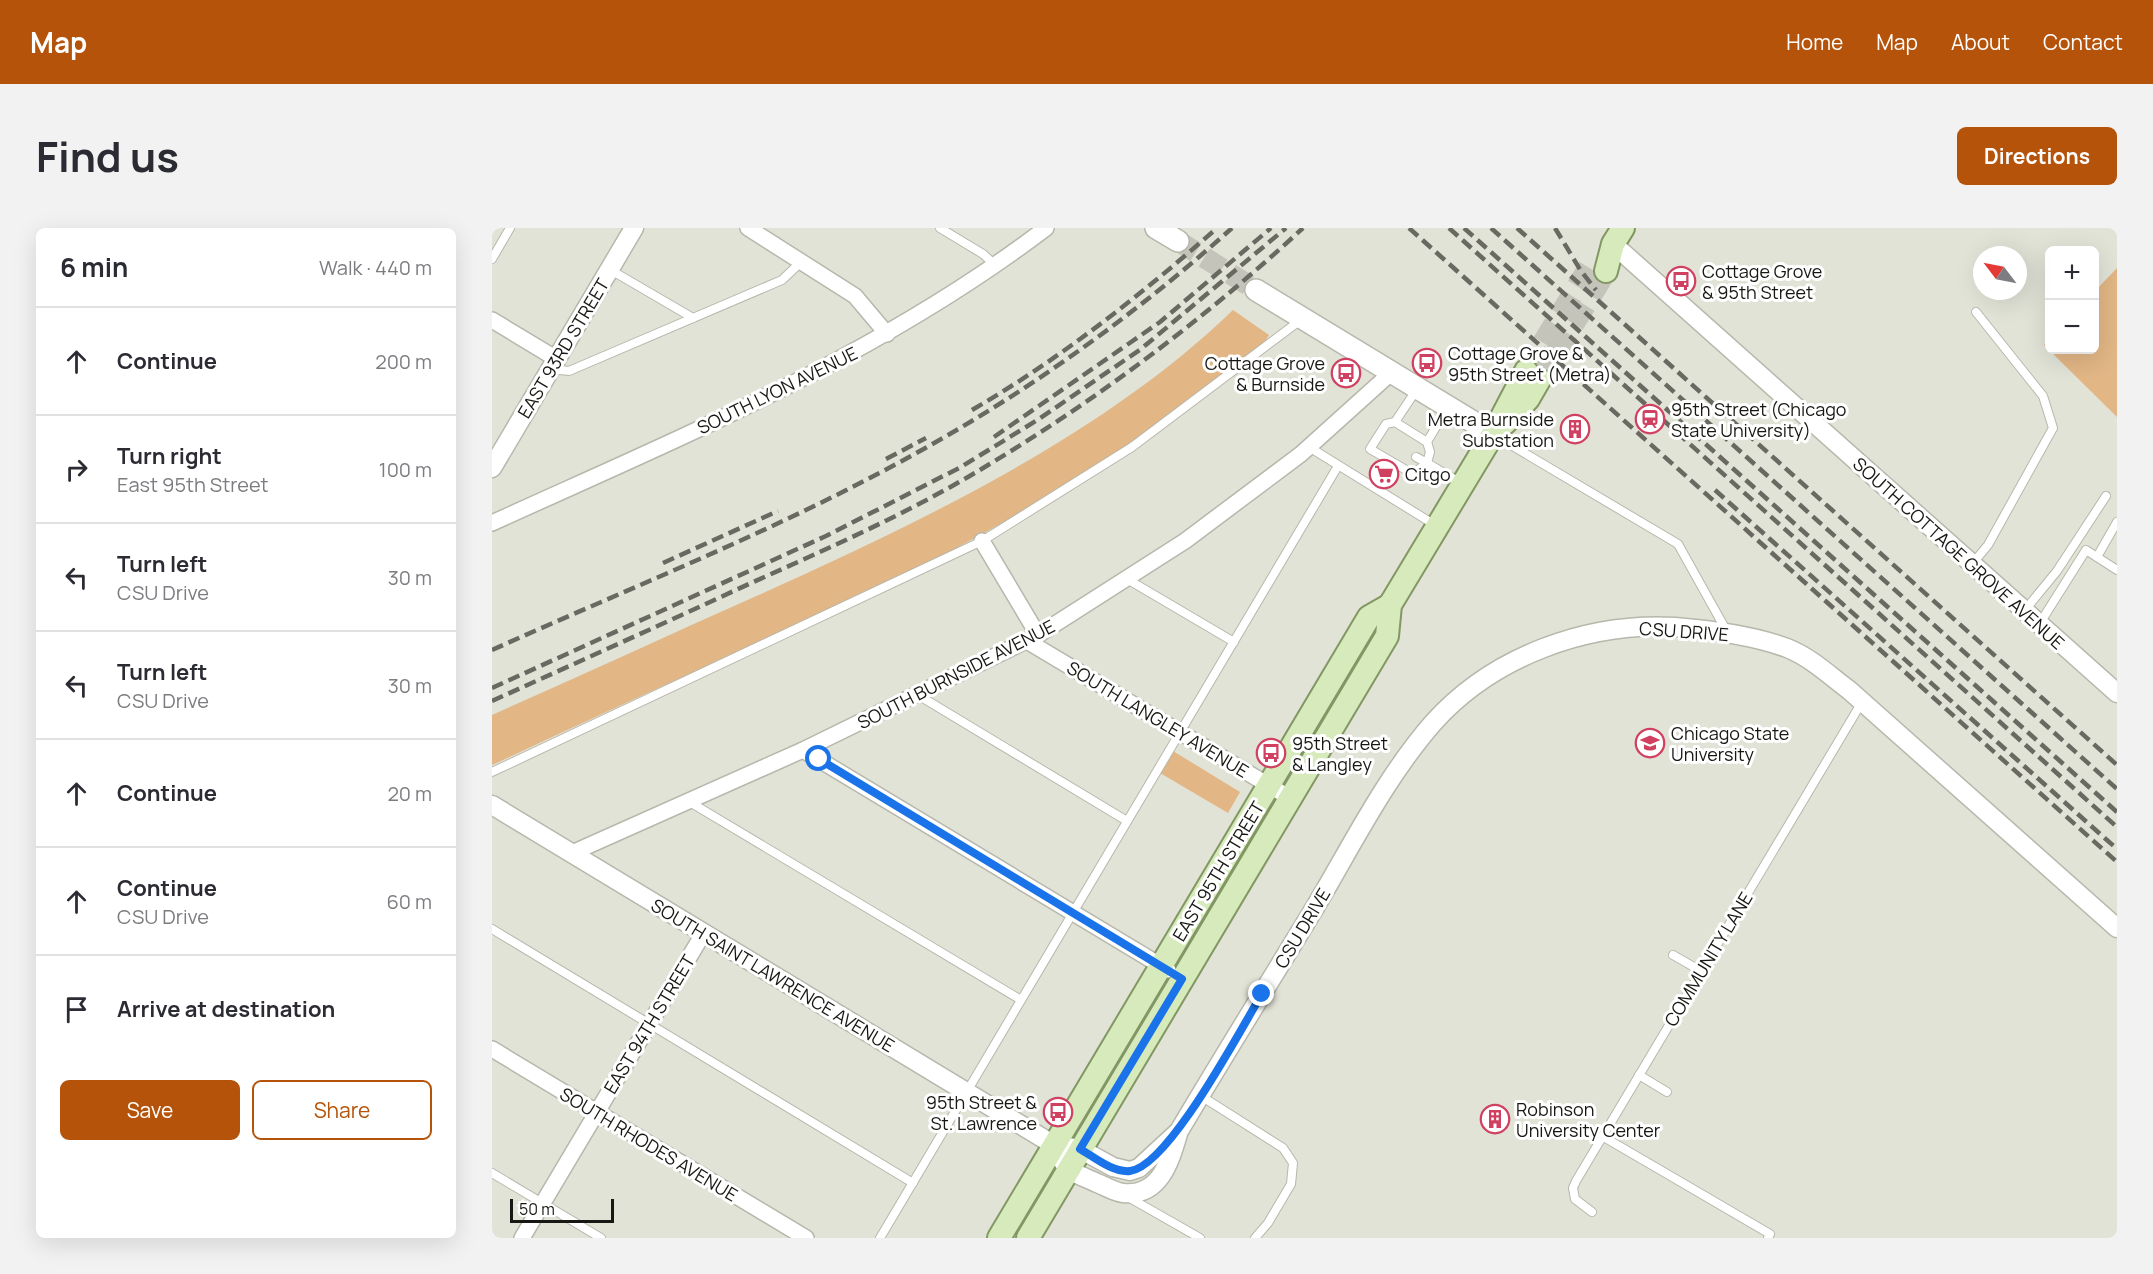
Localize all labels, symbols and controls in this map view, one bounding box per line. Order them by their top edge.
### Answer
text: Map [30,23,87,61]
text: Home [1786,28,1843,56]
text: Map [1876,28,1918,56]
text: About [1951,28,2010,56]
text: Contact [2043,28,2123,56]
text: Find us [36,127,179,185]
button: Directions [1957,127,2117,185]
north arrow [1973,246,2027,300]
map controls [2045,246,2099,354]
button: + [2045,246,2099,300]
text: 6 min [60,249,128,285]
text: Walk · 440 m [319,254,432,281]
place label: Cottage Grove & 95th Street [1702,259,1822,304]
bus stop icon: Cottage Grove & 95th Street [1665,265,1697,297]
street label: EAST 93RD STREET [512,274,614,422]
button: − [2045,300,2099,354]
street label: SOUTH LYON AVENUE [693,341,861,439]
place label: Cottage Grove & 95th Street (Metra) [1448,341,1612,386]
icon: ahead [60,345,93,378]
text: Continue [117,346,217,376]
bus stop icon: Cottage Grove & 95th Street (Metra) [1411,347,1443,379]
text: 200 m [375,348,432,375]
place label: Cottage Grove & Burnside [1205,351,1325,396]
bus stop icon: Cottage Grove & Burnside [1330,357,1362,389]
place label: 95th Street (Chicago State University) [1671,397,1846,442]
station icon: 95th Street (Chicago State University) [1634,403,1666,435]
place label: Metra Burnside Substation [1428,407,1554,452]
building icon: Metra Burnside Substation [1559,413,1591,445]
text: Turn right [117,441,222,471]
street label: SOUTH COTTAGE GROVE AVENUE [1848,452,2070,654]
icon: right [60,453,93,486]
text: 100 m [379,456,432,483]
supermarket icon: Citgo [1368,458,1400,490]
place label: Citgo [1405,462,1451,486]
text: East 95th Street [117,471,269,498]
text: Turn left [117,549,207,579]
icon: left [60,561,93,594]
text: 30 m [388,564,432,591]
text: CSU Drive [117,579,209,606]
street label: SOUTH BURNSIDE AVENUE [853,614,1059,734]
street label: CSU DRIVE [1639,616,1729,646]
street label: SOUTH LANGLEY AVENUE [1063,655,1253,783]
text: Turn left [117,657,207,687]
icon: left [60,669,93,702]
text: 30 m [388,672,432,699]
text: CSU Drive [117,687,209,714]
place label: Chicago State University [1671,721,1789,766]
school or university icon: Chicago State University [1634,727,1666,759]
place label: 95th Street & Langley [1292,731,1388,776]
bus stop icon: 95th Street & Langley [1255,737,1287,769]
route start [805,745,831,771]
icon: ahead [60,777,93,810]
text: Continue [117,778,217,808]
text: 20 m [387,780,432,807]
street label: EAST 95TH STREET [1167,797,1269,945]
text: Continue [117,873,217,903]
street label: CSU DRIVE [1269,883,1335,973]
icon: ahead [60,885,93,918]
street label: COMMUNITY LANE [1658,887,1758,1031]
text: 60 m [386,888,432,915]
street label: SOUTH SAINT LAWRENCE AVENUE [647,893,899,1057]
text: CSU Drive [117,903,209,930]
street label: EAST 94TH STREET [598,950,700,1098]
route end [1248,980,1274,1006]
icon: arrive [60,993,93,1026]
text: Arrive at destination [117,994,335,1024]
button: Save [60,1080,240,1140]
button: Share [252,1080,432,1140]
street label: SOUTH RHODES AVENUE [556,1081,742,1207]
place label: 95th Street & St. Lawrence [926,1090,1037,1135]
bus stop icon: 95th Street & St. Lawrence [1042,1096,1074,1128]
place label: Robinson University Center [1516,1097,1661,1142]
building icon: Robinson University Center [1479,1103,1511,1135]
scale bar [510,1196,614,1224]
text: 50 m [519,1198,555,1220]

